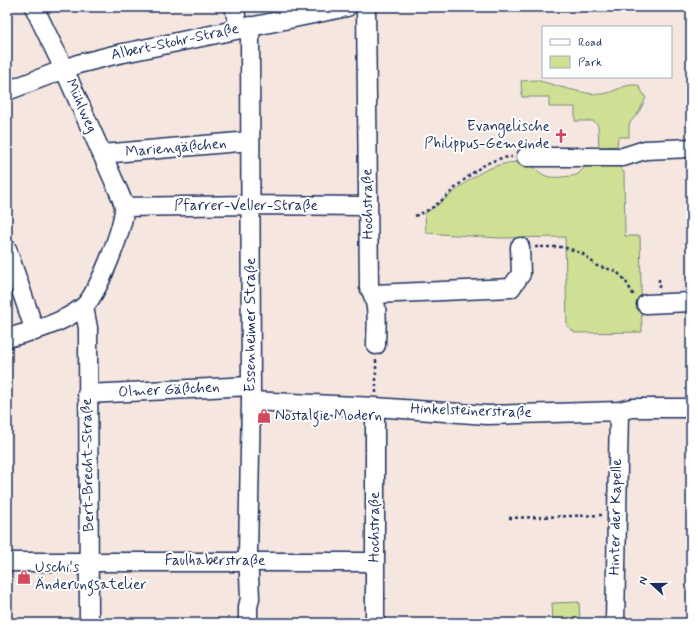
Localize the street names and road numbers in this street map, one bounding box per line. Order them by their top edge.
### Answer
street label: Albert-Stohr-Straße [109,19,241,65]
street label: Mühlweg [60,76,102,136]
street label: Mariengäßchen [125,134,227,162]
street label: Hochstraße [357,168,379,240]
street label: Pfarrer-Veller-Straße [174,196,318,216]
street label: Essenheimer Straße [241,258,261,392]
street label: Olmer Gäßchen [118,377,220,403]
street label: Bert-Brecht-Straße [77,398,99,532]
street label: Hinkelsteinerstraße [410,399,532,423]
street label: Hinter der Kapelle [605,458,627,576]
street label: Hochstraße [365,492,385,562]
street label: Faulhaberstraße [165,551,265,571]

